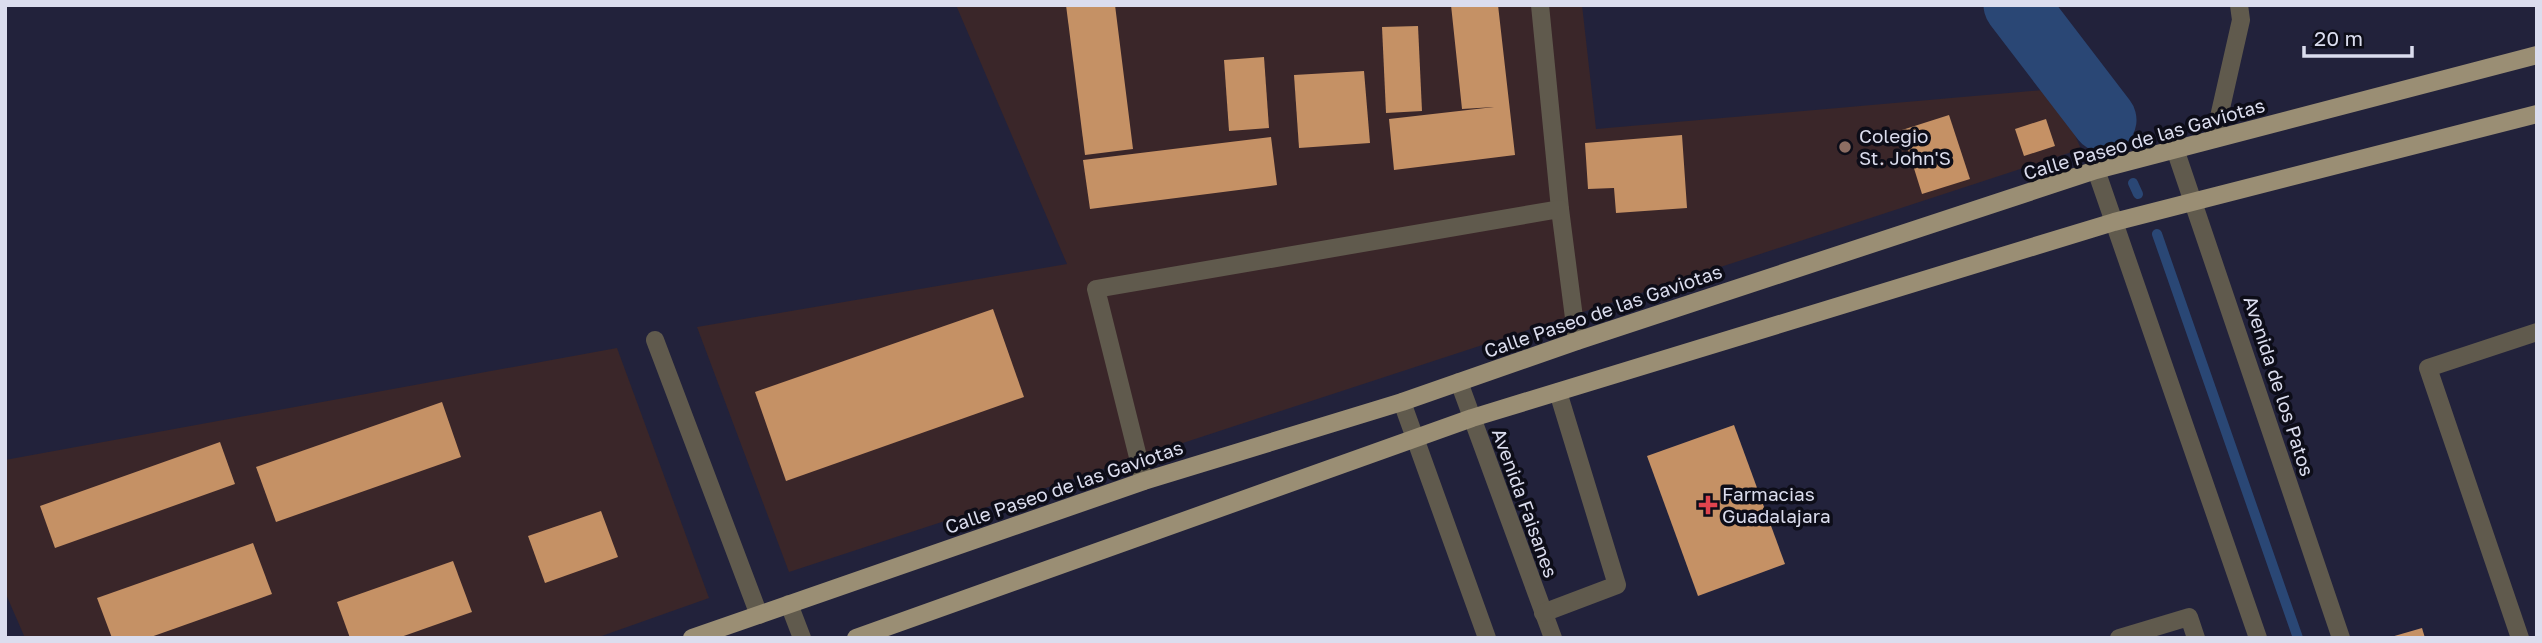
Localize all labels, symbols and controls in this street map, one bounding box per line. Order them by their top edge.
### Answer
scale bar [2304,14,2412,58]
text: 20 m [2314,25,2363,51]
street label: Calle Paseo de las Gaviotas [2021,93,2267,184]
place label: Colegio St. John'S [1859,124,1951,169]
marker: Colegio St. John'S [1837,139,1853,155]
street label: Calle Paseo de las Gaviotas [1481,259,1725,362]
street label: Avenida de los Patos [2239,293,2320,479]
street label: Avenida Faisanes [1488,425,1563,581]
street label: Calle Paseo de las Gaviotas [942,435,1186,538]
place label: Farmacias Guadalajara [1722,482,1831,527]
marker: Farmacias Guadalajara [1700,497,1716,513]

